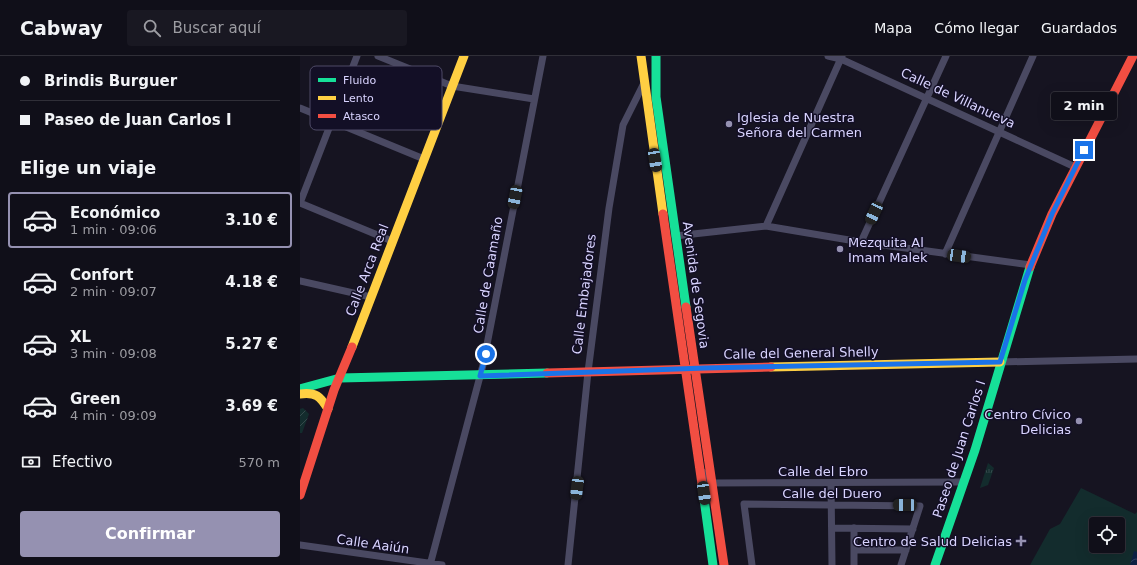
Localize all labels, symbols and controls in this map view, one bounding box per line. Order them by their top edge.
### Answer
search box [127,10,407,46]
text: Cabway [20,17,103,39]
icon: search [141,17,163,39]
text: Buscar aquí [173,19,261,37]
text: Mapa [874,20,912,36]
text: Cómo llegar [934,20,1019,36]
text: Guardados [1041,20,1117,36]
street label: Calle de Villanueva [898,65,1018,131]
legend [310,66,442,130]
text: Brindis Burguer [44,72,177,90]
text: Fluido [343,74,376,87]
text: Lento [343,92,374,105]
callout: 2 min [1051,92,1117,120]
text: 2 min [1064,98,1104,113]
text: Atasco [343,110,380,123]
place label: Iglesia de Nuestra Señora del Carmen [737,110,862,140]
text: Paseo de Juan Carlos I [44,111,231,129]
marker: Iglesia de Nuestra Señora del Carmen [724,119,734,129]
route end [1075,141,1093,159]
car [647,147,663,173]
text: Elige un viaje [20,157,156,178]
car [507,184,523,210]
car [863,200,885,226]
icon: car [22,202,58,238]
text: Económico [70,204,160,222]
text: 3.10 € [225,211,278,229]
street label: Calle de Caamaño [470,215,506,335]
street label: Avenida de Segovia [680,221,712,349]
text: 1 min · 09:06 [70,222,157,237]
street label: Calle Arca Real [343,222,391,318]
street label: Calle Embajadores [569,233,599,355]
place label: Mezquita Al Imam Malek [848,235,928,265]
marker: Mezquita Al Imam Malek [835,244,845,254]
car [946,248,972,264]
icon: car [22,264,58,300]
text: Confort [70,266,133,284]
text: 4.18 € [225,273,278,291]
text: 2 min · 09:07 [70,284,157,299]
icon: car [22,326,58,362]
text: XL [70,328,91,346]
text: 5.27 € [225,335,278,353]
street label: Calle del General Shelly [723,344,879,362]
route start [477,345,495,363]
text: 3 min · 09:08 [70,346,157,361]
street label: Paseo de Juan Carlos I [930,378,988,520]
icon: car [22,388,58,424]
text: Green [70,390,121,408]
text: 3.69 € [225,397,278,415]
place label: Centro Cívico Delicias [984,407,1071,437]
text: 4 min · 09:09 [70,408,157,423]
marker: Centro Cívico Delicias [1074,416,1084,426]
icon: cash [20,451,42,473]
text: Efectivo [52,453,112,471]
text: 570 m [238,455,280,470]
street label: Calle del Ebro [778,464,868,479]
car [570,475,584,501]
car [696,480,712,506]
street label: Calle del Duero [782,486,882,501]
car [893,499,917,511]
button: Confirmar [20,511,280,557]
map controls [1089,517,1125,553]
button: locate [1089,517,1125,553]
street label: Calle Aaiún [336,531,410,557]
place label: Centro de Salud Delicias [853,534,1012,549]
marker: Centro de Salud Delicias [1015,535,1027,547]

